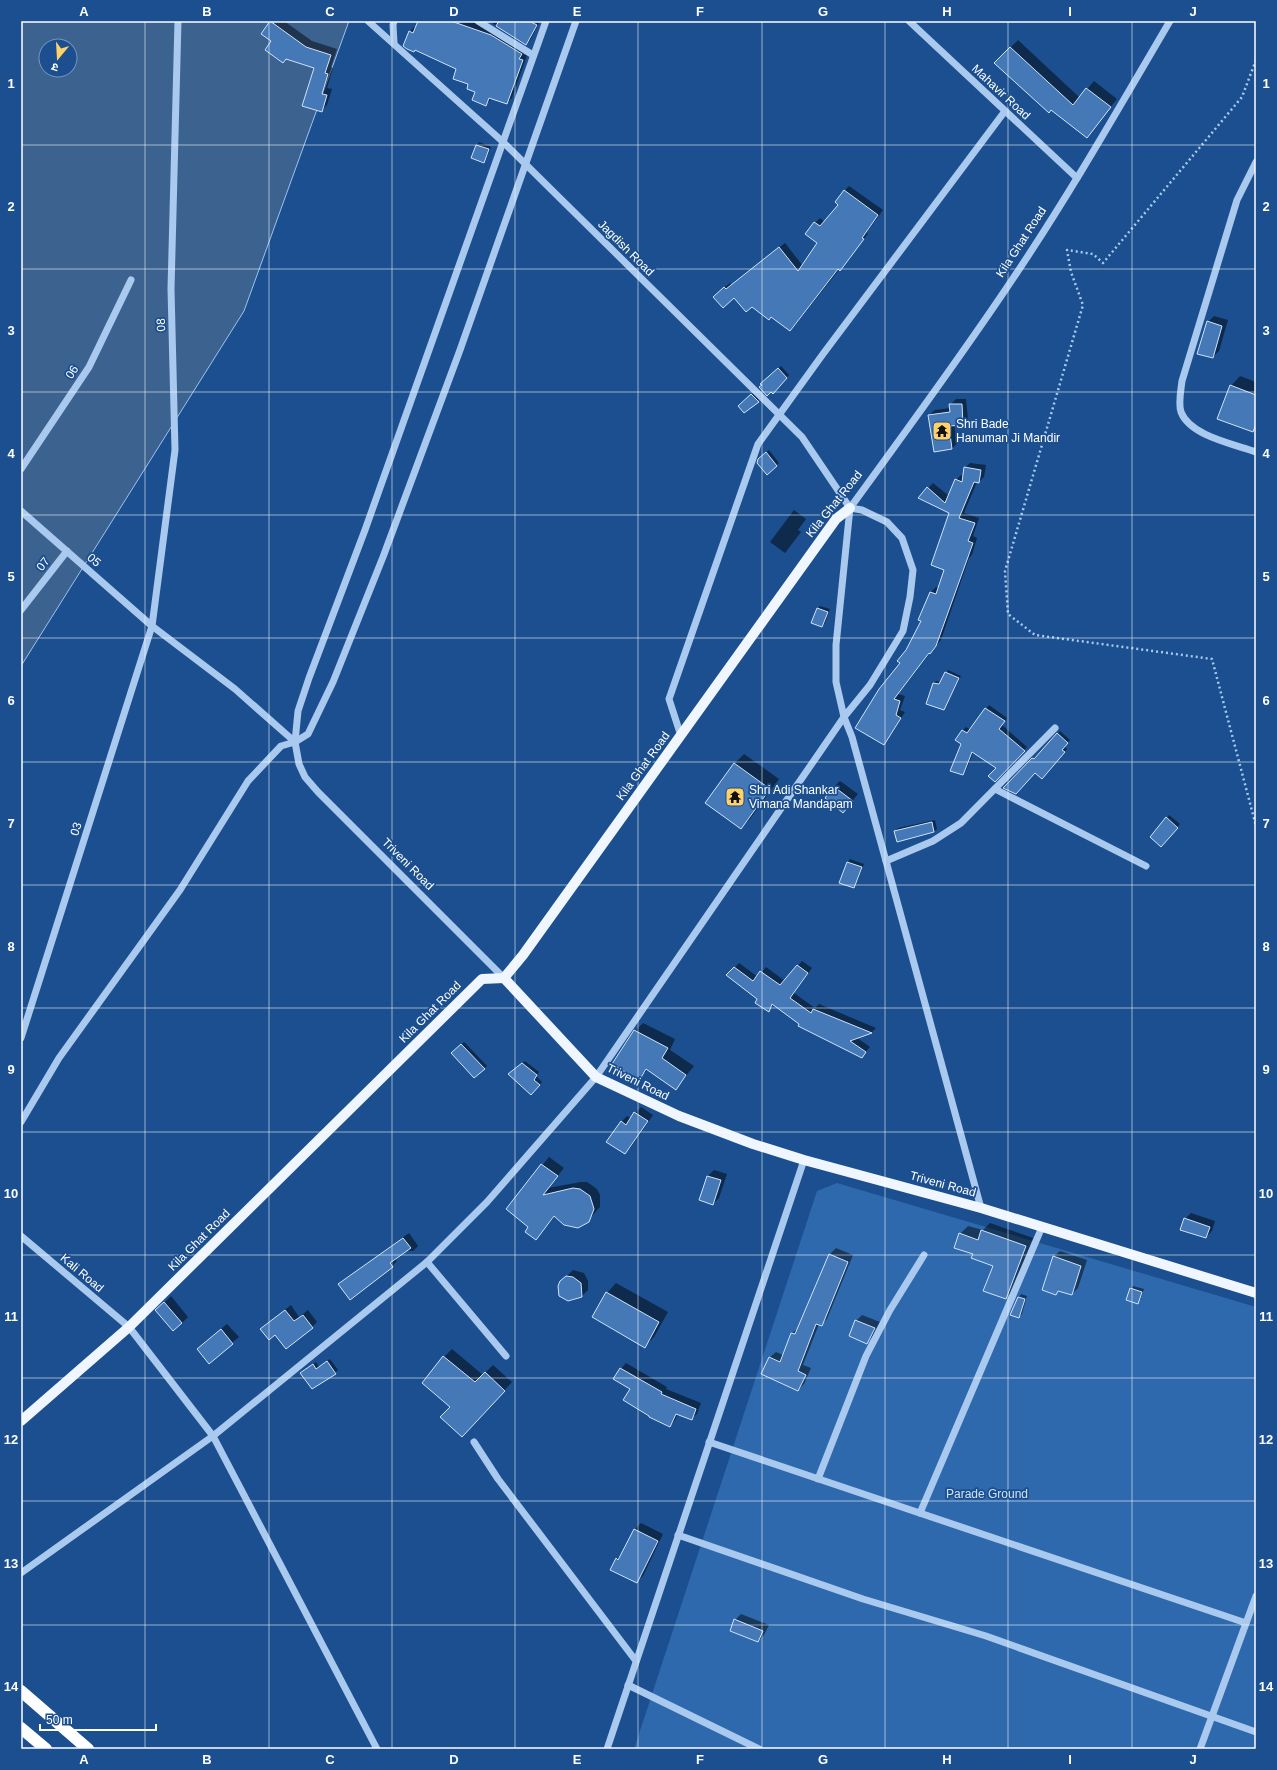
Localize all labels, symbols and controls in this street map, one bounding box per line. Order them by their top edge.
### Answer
text: A [79,4,89,19]
text: B [202,4,212,19]
text: C [325,4,335,19]
text: D [449,4,459,19]
text: E [573,4,582,19]
text: F [696,4,704,19]
text: G [818,4,828,19]
text: H [942,4,952,19]
text: I [1068,4,1072,19]
text: J [1189,4,1197,19]
north arrow [38,38,78,78]
text: उ [49,61,60,74]
street label: Mahavir Road [969,61,1033,123]
text: 1 [7,76,15,91]
text: 1 [1262,76,1270,91]
text: 2 [7,199,15,214]
text: 2 [1262,199,1270,214]
street label: Kila Ghat Road [993,204,1049,280]
street label: Jagdish Road [595,217,657,279]
street label: 08 [154,318,168,332]
text: 3 [7,323,15,338]
text: 3 [1262,323,1270,338]
street label: 06 [62,362,82,381]
place label: Shri Bade Hanuman Ji Mandir [956,417,1060,445]
temple icon: Shri Bade Hanuman Ji Mandir [931,420,953,442]
text: 4 [7,446,15,461]
text: 4 [1262,446,1270,461]
street label: Kila Ghat Road [803,468,865,540]
street label: 05 [84,550,104,570]
street label: 07 [33,554,53,574]
text: 5 [7,569,15,584]
text: 5 [1262,569,1270,584]
text: 6 [7,693,15,708]
text: 6 [1262,693,1270,708]
street label: Kila Ghat Road [613,729,673,803]
place label: Shri Adi Shankar Vimana Mandapam [749,783,853,811]
temple icon: Shri Adi Shankar Vimana Mandapam [724,786,746,808]
text: 7 [7,816,15,831]
text: 7 [1262,816,1270,831]
street label: 03 [67,820,85,838]
street label: Triveni Road [379,835,437,893]
text: 8 [7,939,15,954]
text: 8 [1262,939,1270,954]
street label: Kila Ghat Road [396,978,464,1046]
street label: Triveni Road [605,1061,671,1103]
text: 9 [7,1062,15,1077]
text: 9 [1262,1062,1270,1077]
street label: Triveni Road [909,1168,977,1200]
text: 10 [4,1186,18,1201]
text: 10 [1259,1186,1273,1201]
street label: Kila Ghat Road [165,1206,233,1274]
street label: Kali Road [58,1251,106,1295]
text: 11 [4,1309,18,1324]
text: 11 [1259,1309,1273,1324]
text: 12 [4,1432,18,1447]
text: 12 [1259,1432,1273,1447]
park label: Parade Ground [946,1487,1028,1501]
text: 13 [4,1556,18,1571]
text: 13 [1259,1556,1273,1571]
text: 14 [4,1679,19,1694]
text: 14 [1259,1679,1274,1694]
scale bar [40,1706,156,1732]
text: 50 m [46,1713,73,1727]
text: A [79,1752,89,1767]
text: B [202,1752,212,1767]
text: C [325,1752,335,1767]
text: D [449,1752,459,1767]
text: E [573,1752,582,1767]
text: F [696,1752,704,1767]
text: G [818,1752,828,1767]
text: H [942,1752,952,1767]
text: I [1068,1752,1072,1767]
text: J [1189,1752,1197,1767]

